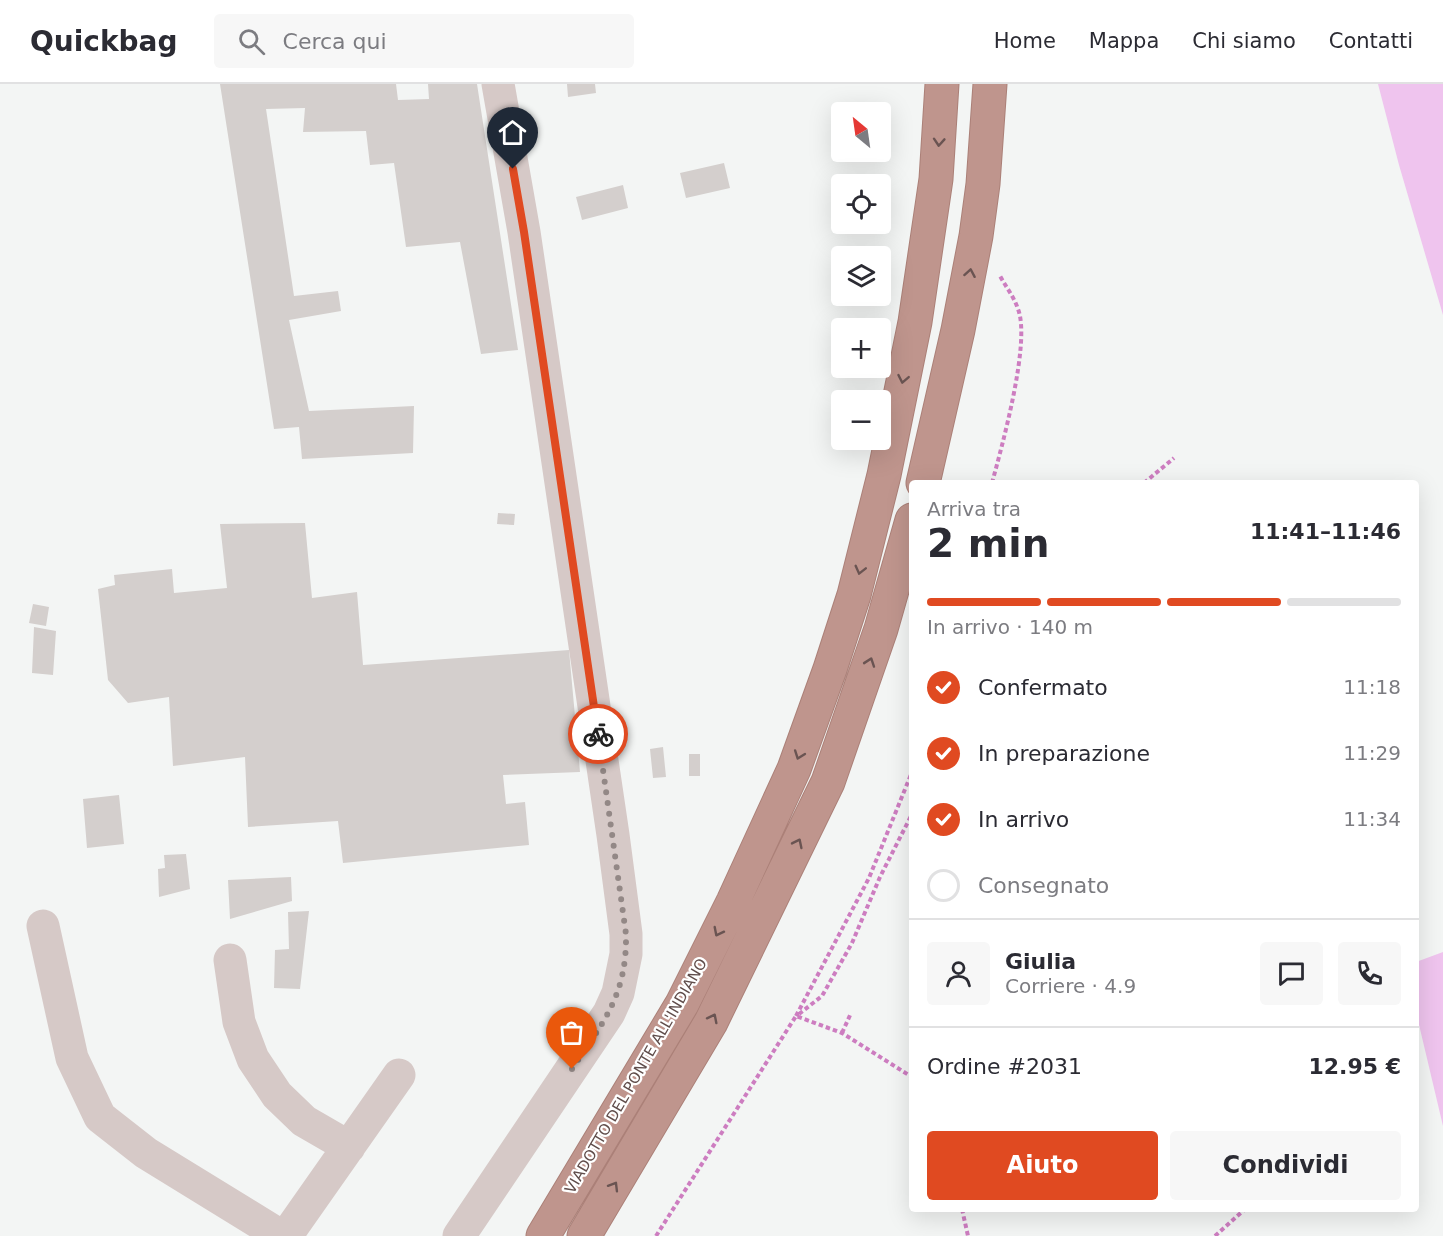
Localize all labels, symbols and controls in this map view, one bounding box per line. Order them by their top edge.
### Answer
search box [214,14,634,68]
text: Quickbag [30,25,178,58]
icon: search [235,25,268,58]
text: Cerca qui [283,29,387,54]
text: Home [994,29,1056,53]
text: Mappa [1089,29,1159,53]
text: Chi siamo [1192,29,1296,53]
text: Contatti [1329,29,1413,53]
north arrow [831,102,891,162]
map controls [831,102,891,450]
pin [487,107,538,169]
icon: home [496,116,529,149]
one-way arrow [932,138,945,147]
button: locate [831,174,891,234]
button: layers [831,246,891,306]
one-way arrow [963,269,976,279]
button: + [831,318,891,378]
one-way arrow [897,374,910,384]
button: − [831,390,891,450]
text: Arriva tra [927,497,1021,521]
text: 11:41–11:46 [1250,519,1401,544]
text: 2 min [927,521,1049,566]
one-way arrow [854,564,867,574]
text: In arrivo · 140 m [927,615,1093,639]
one-way arrow [862,657,875,668]
icon: check [927,671,960,704]
text: Confermato [978,675,1108,700]
text: 11:18 [1343,675,1401,699]
courier [568,704,628,764]
icon: bike [582,718,615,751]
icon: check [927,737,960,770]
text: In preparazione [978,741,1150,766]
text: 11:29 [1343,741,1401,765]
one-way arrow [794,749,807,760]
icon: check [927,803,960,836]
text: In arrivo [978,807,1069,832]
text: 11:34 [1343,807,1401,831]
one-way arrow [791,838,803,849]
text: Consegnato [978,873,1109,898]
one-way arrow [714,926,725,936]
button: person [927,942,990,1005]
button: chat [1260,942,1323,1005]
button: phone [1338,942,1401,1005]
text: Giulia [1005,949,1076,974]
street label: VIADOTTO DEL PONTE ALL'INDIANO [561,955,711,1197]
text: Corriere · 4.9 [1005,974,1136,998]
pin [546,1007,597,1069]
one-way arrow [706,1014,717,1024]
icon: bag [555,1016,588,1049]
text: Ordine #2031 [927,1054,1082,1079]
text: 12.95 € [1308,1054,1401,1079]
button: Aiuto [927,1131,1158,1200]
button: Condividi [1170,1131,1401,1200]
one-way arrow [607,1182,618,1192]

